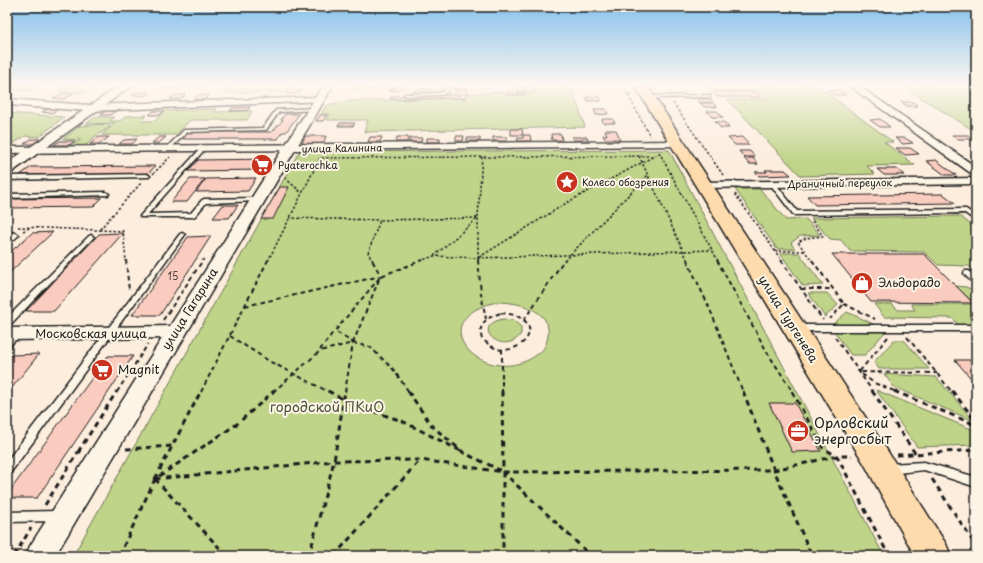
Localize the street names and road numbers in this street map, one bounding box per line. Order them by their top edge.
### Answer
street label: улица Калинина [301,139,383,156]
street label: Драничный переулок [786,174,893,192]
street label: улица Гагарина [157,264,222,353]
street label: улица Тургенева [755,271,823,366]
street label: Московская улица [35,324,147,342]

